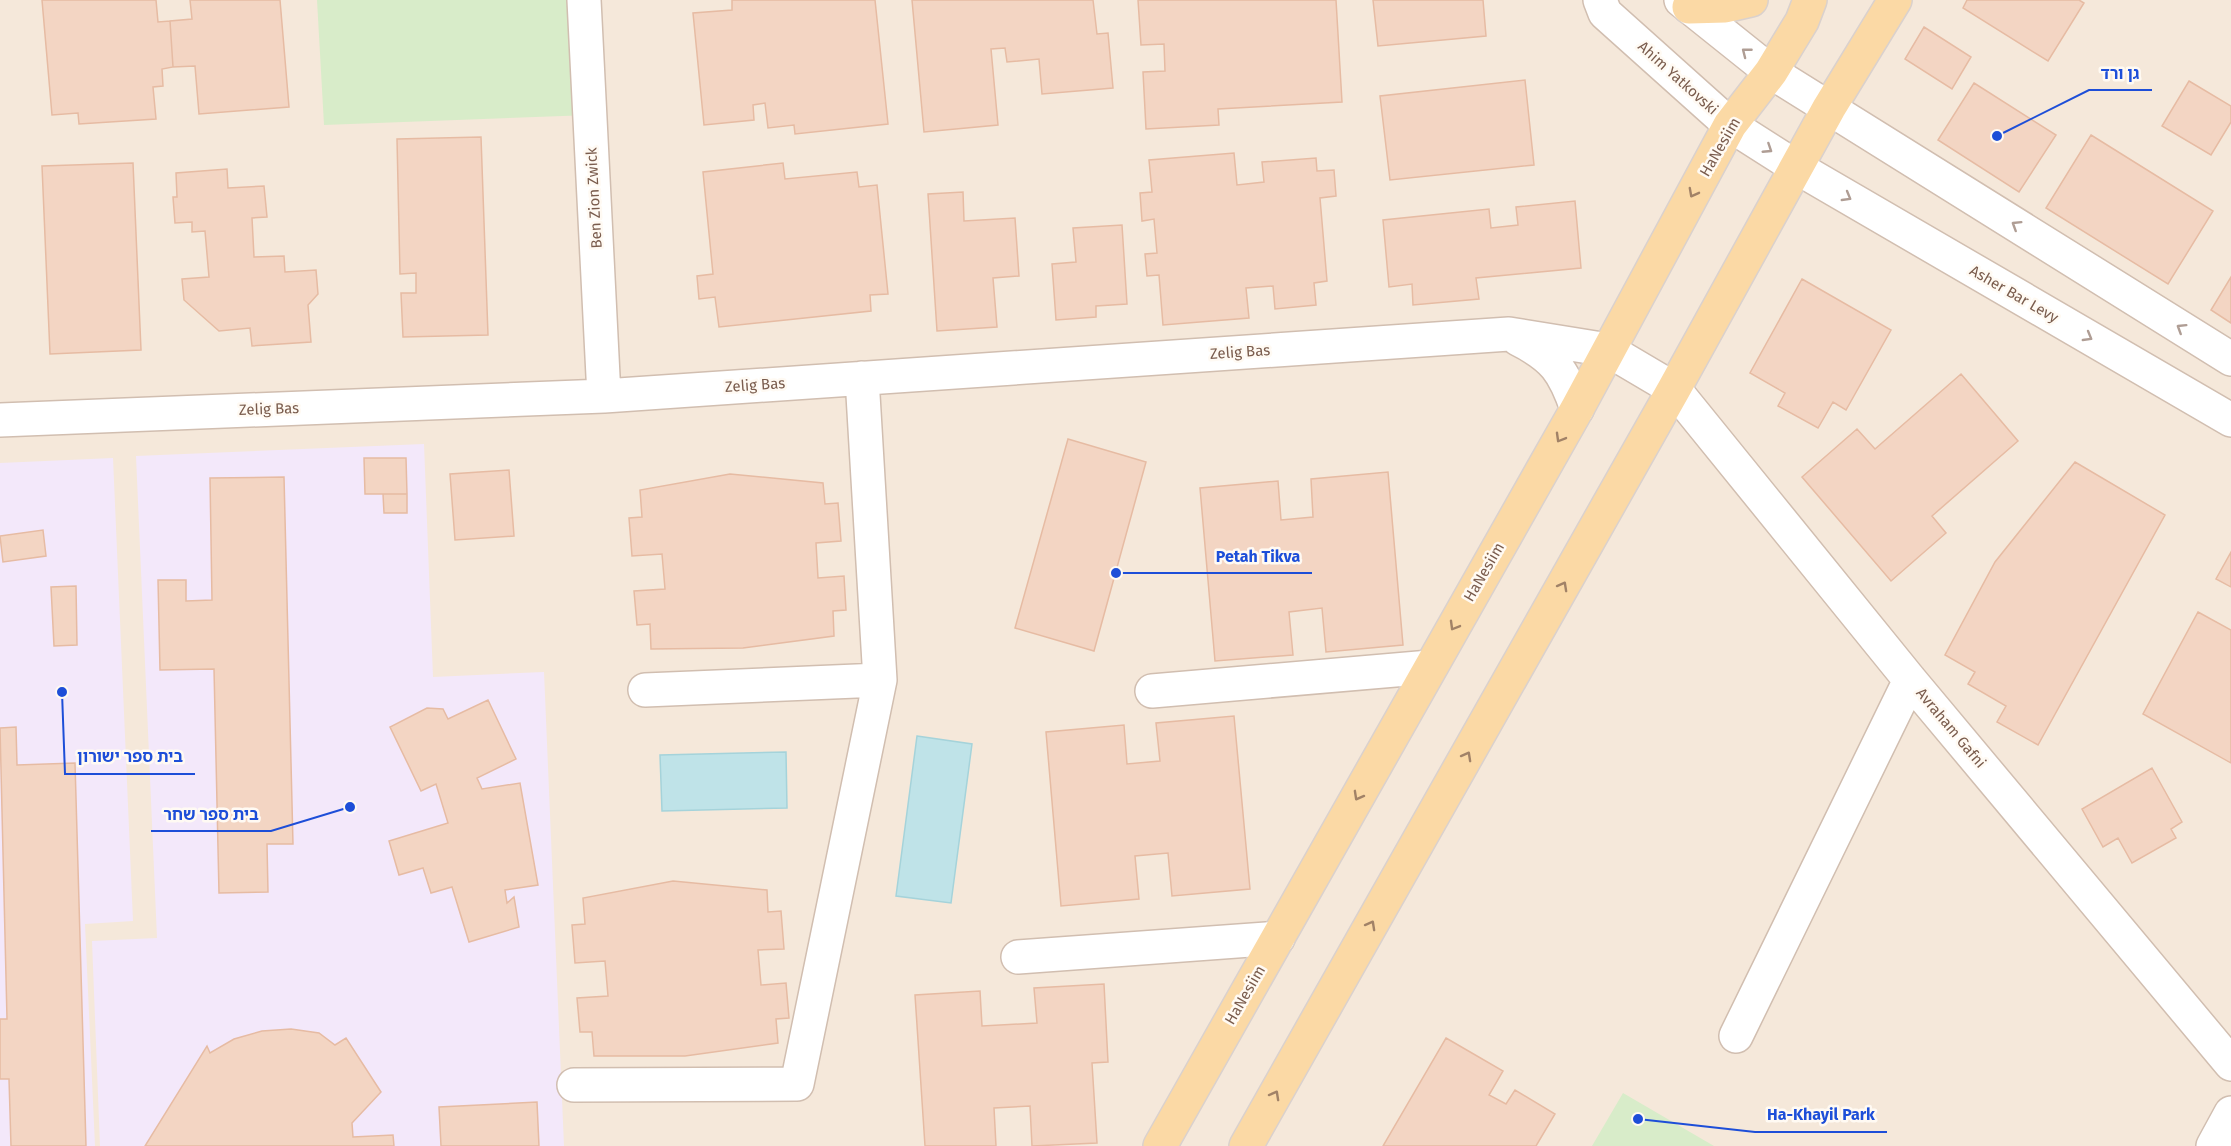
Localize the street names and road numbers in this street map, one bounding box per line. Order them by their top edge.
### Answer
street label: Ahim Yatkovski [1634,37,1722,119]
street label: HaNesiim [1696,114,1744,180]
street label: Ben Zion Zwick [582,147,606,249]
street label: Asher Bar Levy [1966,261,2062,327]
street label: Zelig Bas [1209,341,1271,363]
street label: Zelig Bas [724,374,786,396]
street label: Zelig Bas [239,399,299,419]
street label: HaNesiim [1460,539,1508,605]
street label: Avraham Gafni [1912,684,1990,772]
street label: HaNesiim [1221,962,1269,1028]

